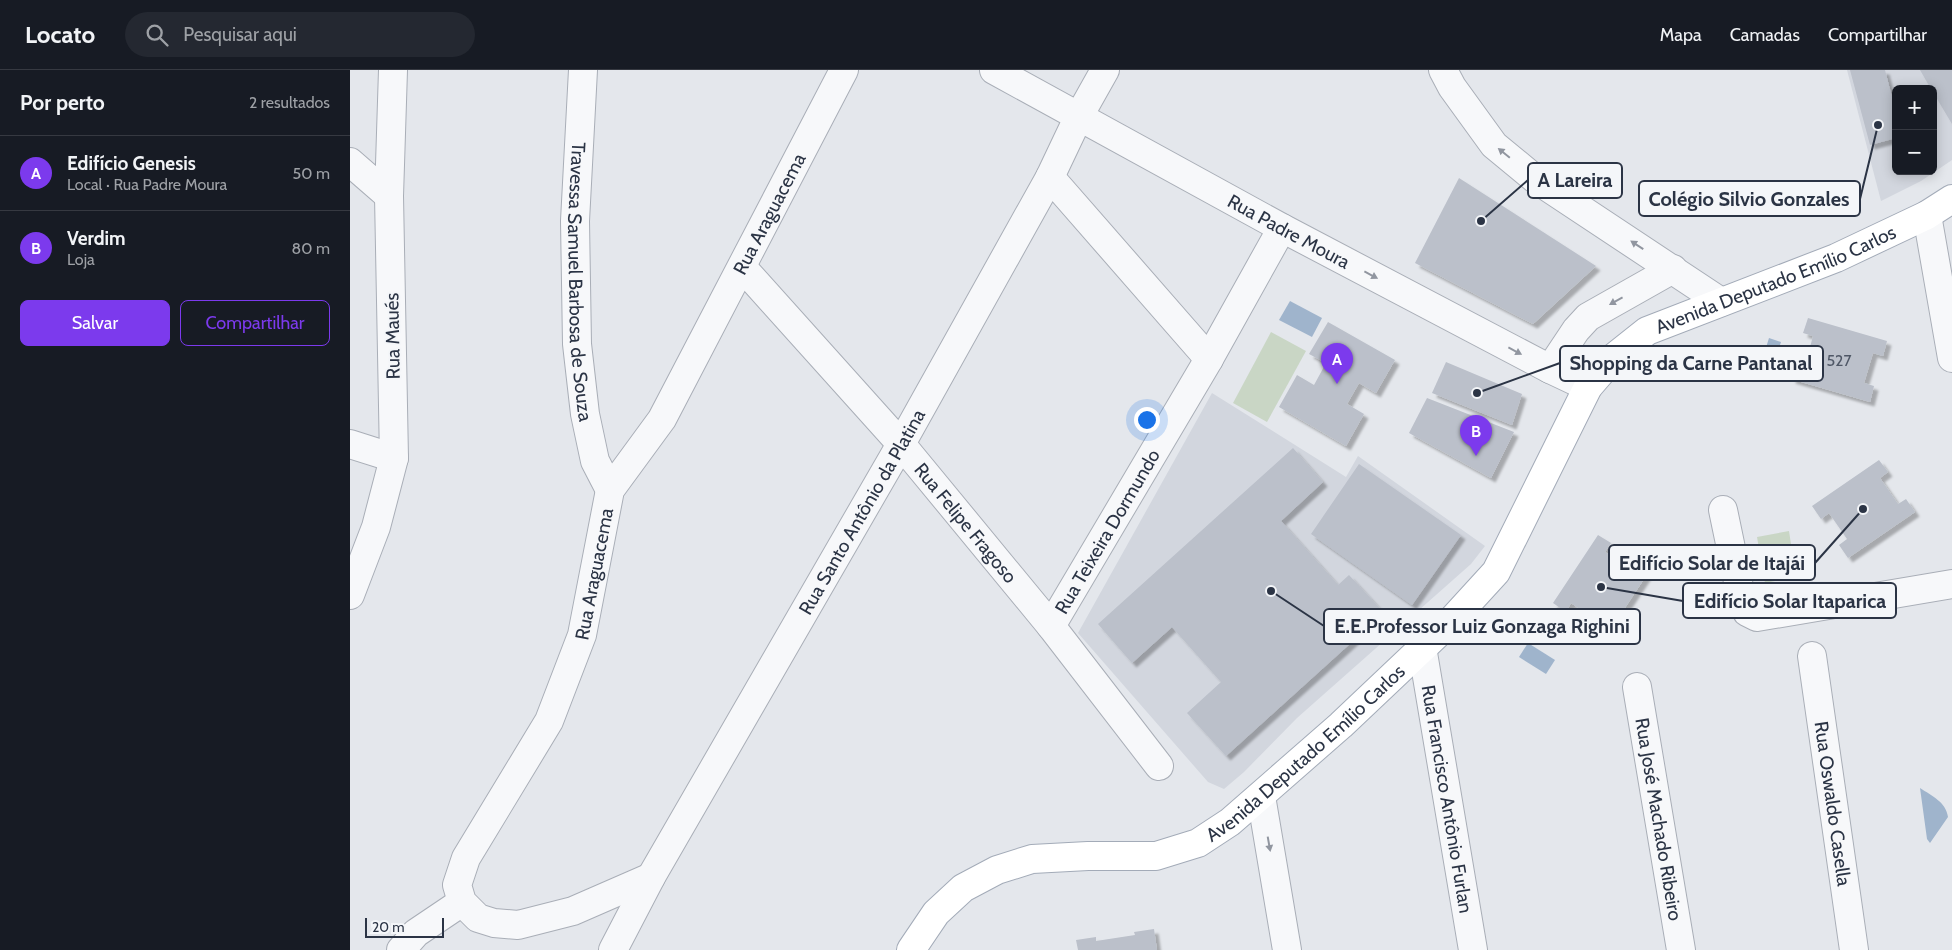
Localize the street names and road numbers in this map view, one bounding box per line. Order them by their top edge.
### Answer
street label: Travessa Samuel Barbosa de Souza [563,142,597,423]
street label: Rua Araguacema [728,149,811,279]
street label: Rua Padre Moura [1224,189,1354,274]
street label: Avenida Deputado Emílio Carlos [1652,220,1900,339]
street label: Rua Maués [380,292,405,379]
street label: Rua Santo Antônio da Platina [794,405,930,619]
street label: Rua Teixeira Dormundo [1050,445,1165,618]
street label: Rua Felipe Fragoso [909,458,1022,588]
street label: Rua Araguacema [570,506,618,642]
street label: Avenida Deputado Emílio Carlos [1202,660,1410,847]
street label: Rua Francisco Antônio Furlan [1417,683,1478,915]
street label: Rua José Machado Ribeiro [1630,716,1687,922]
street label: Rua Oswaldo Casella [1809,720,1856,887]

